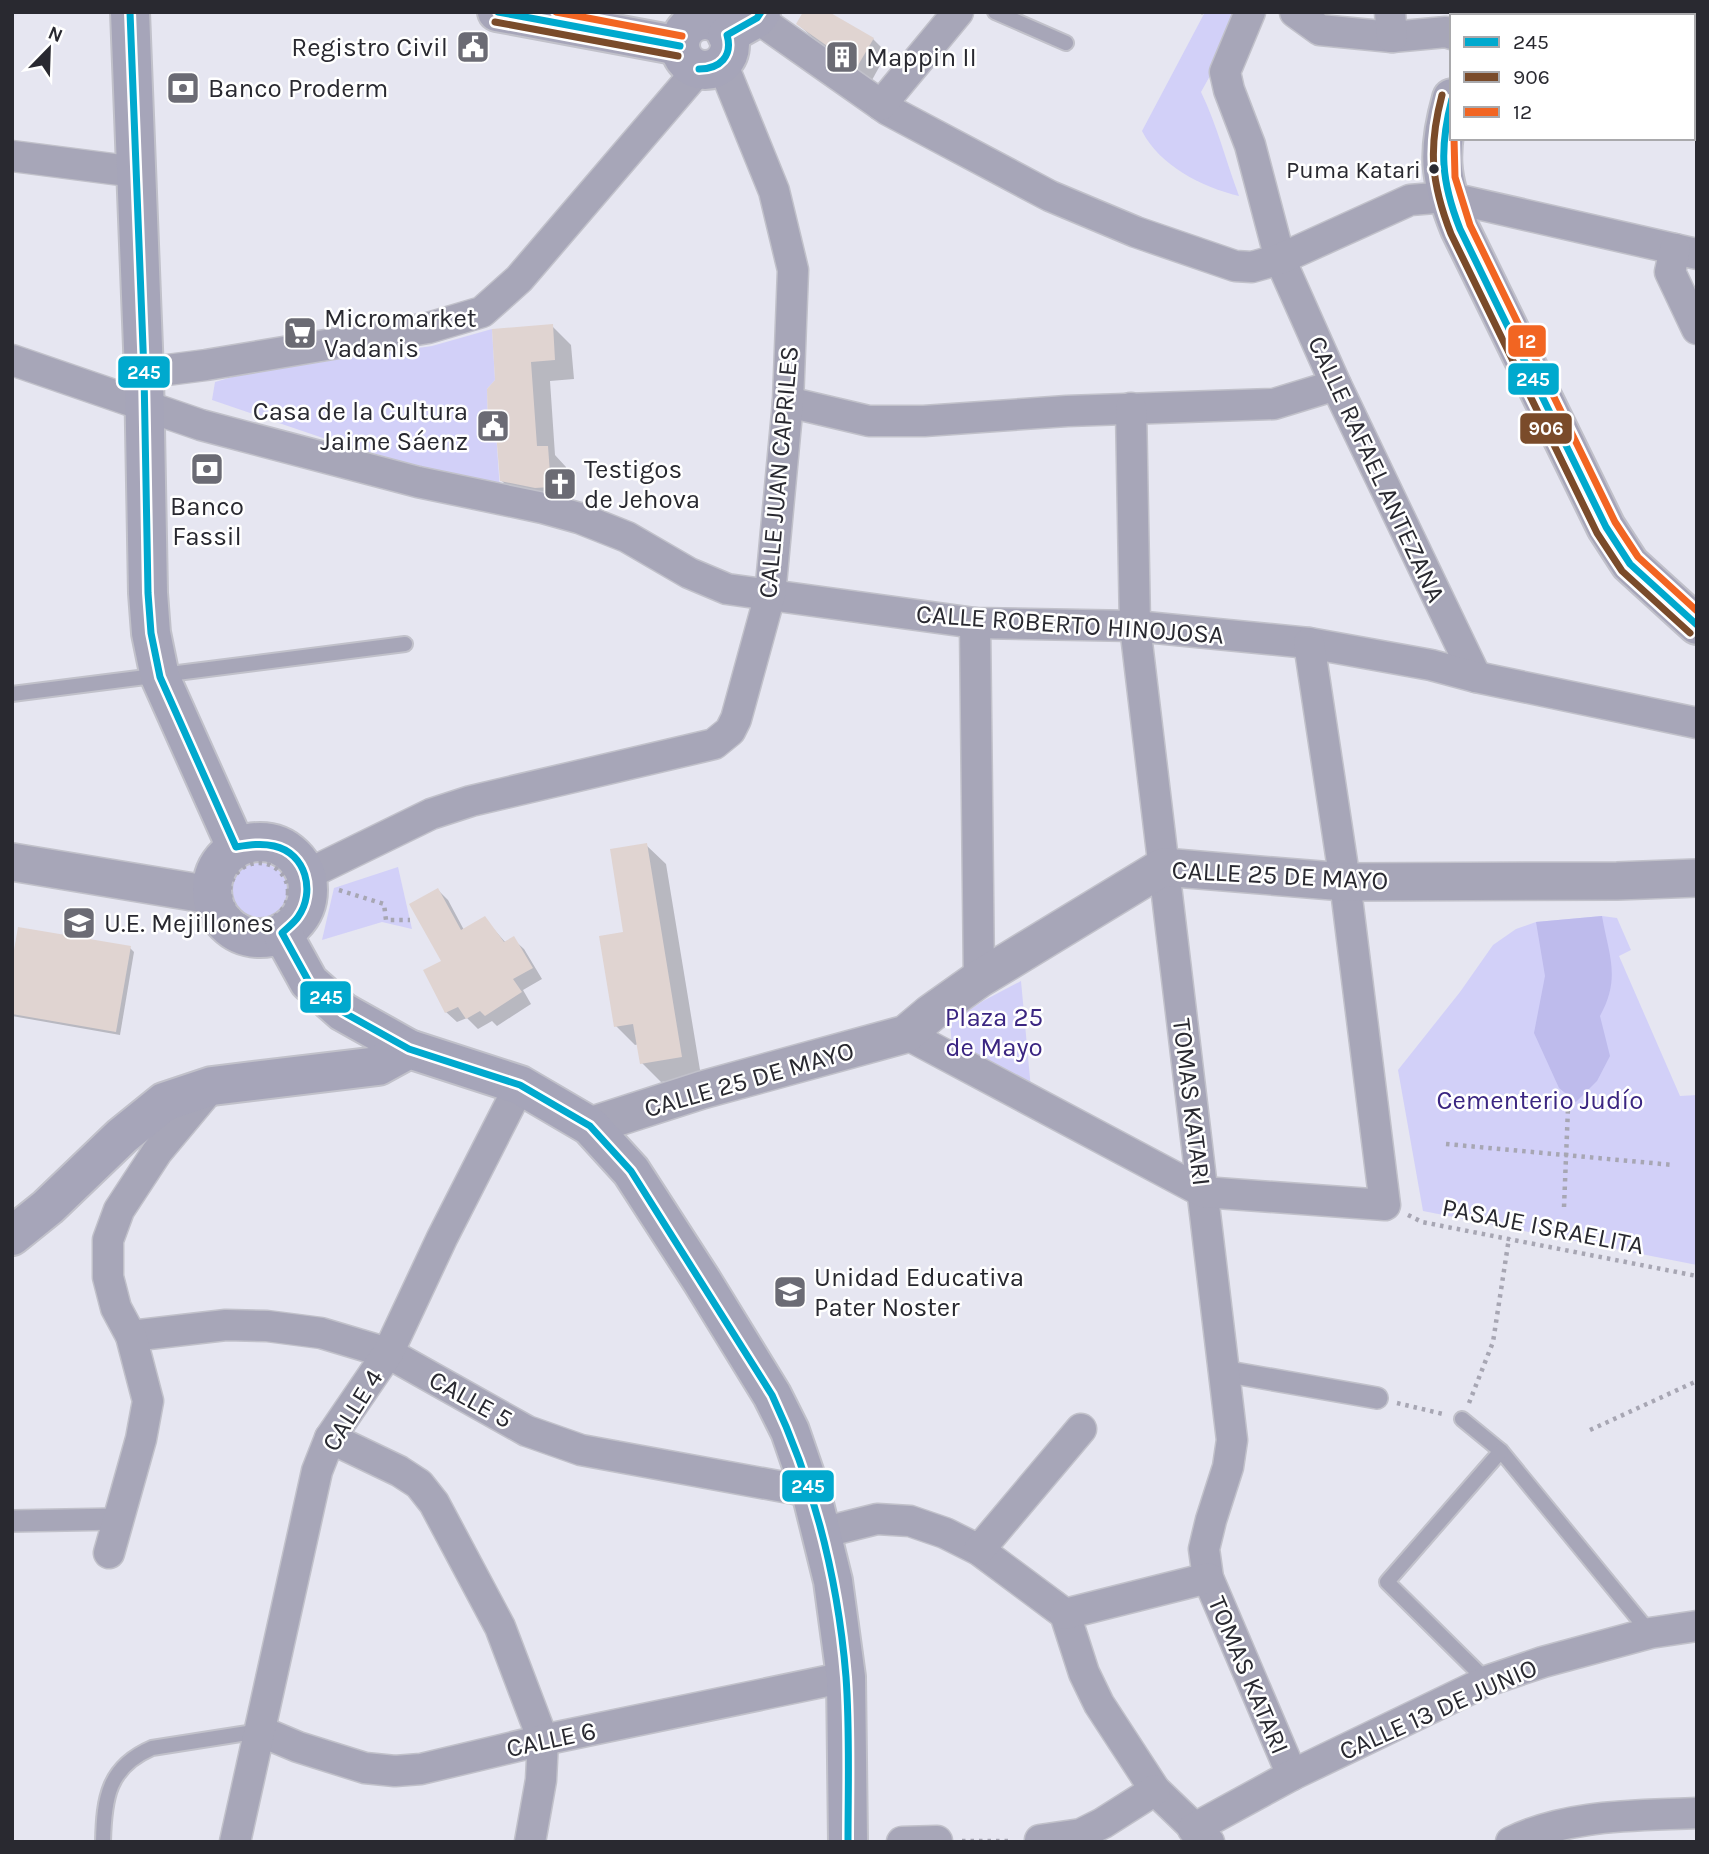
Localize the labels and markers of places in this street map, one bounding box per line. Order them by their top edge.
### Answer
public building icon: Registro Civil [454,28,492,66]
place label: Registro Civil [291,32,448,63]
building icon: Mappin II [823,38,861,76]
place label: Mappin II [866,42,977,73]
bank icon: Banco Proderm [164,69,202,107]
place label: Banco Proderm [208,73,388,104]
place label: Puma Katari [1286,156,1421,184]
marker: Puma Katari [1427,162,1441,176]
place label: Micromarket Vadanis [324,303,477,364]
supermarket icon: Micromarket Vadanis [281,314,319,352]
place label: Casa de la Cultura Jaime Sáenz [253,396,468,457]
public building icon: Casa de la Cultura Jaime Sáenz [474,407,512,445]
bank icon: Banco Fassil [188,450,226,488]
place label: Testigos de Jehova [584,454,700,515]
church icon: Testigos de Jehova [541,465,579,503]
place label: Banco Fassil [170,491,244,552]
school or university icon: U.E. Mejillones [60,904,98,942]
place label: U.E. Mejillones [104,908,274,939]
place label: Unidad Educativa Pater Noster [814,1262,1024,1323]
school or university icon: Unidad Educativa Pater Noster [771,1273,809,1311]

